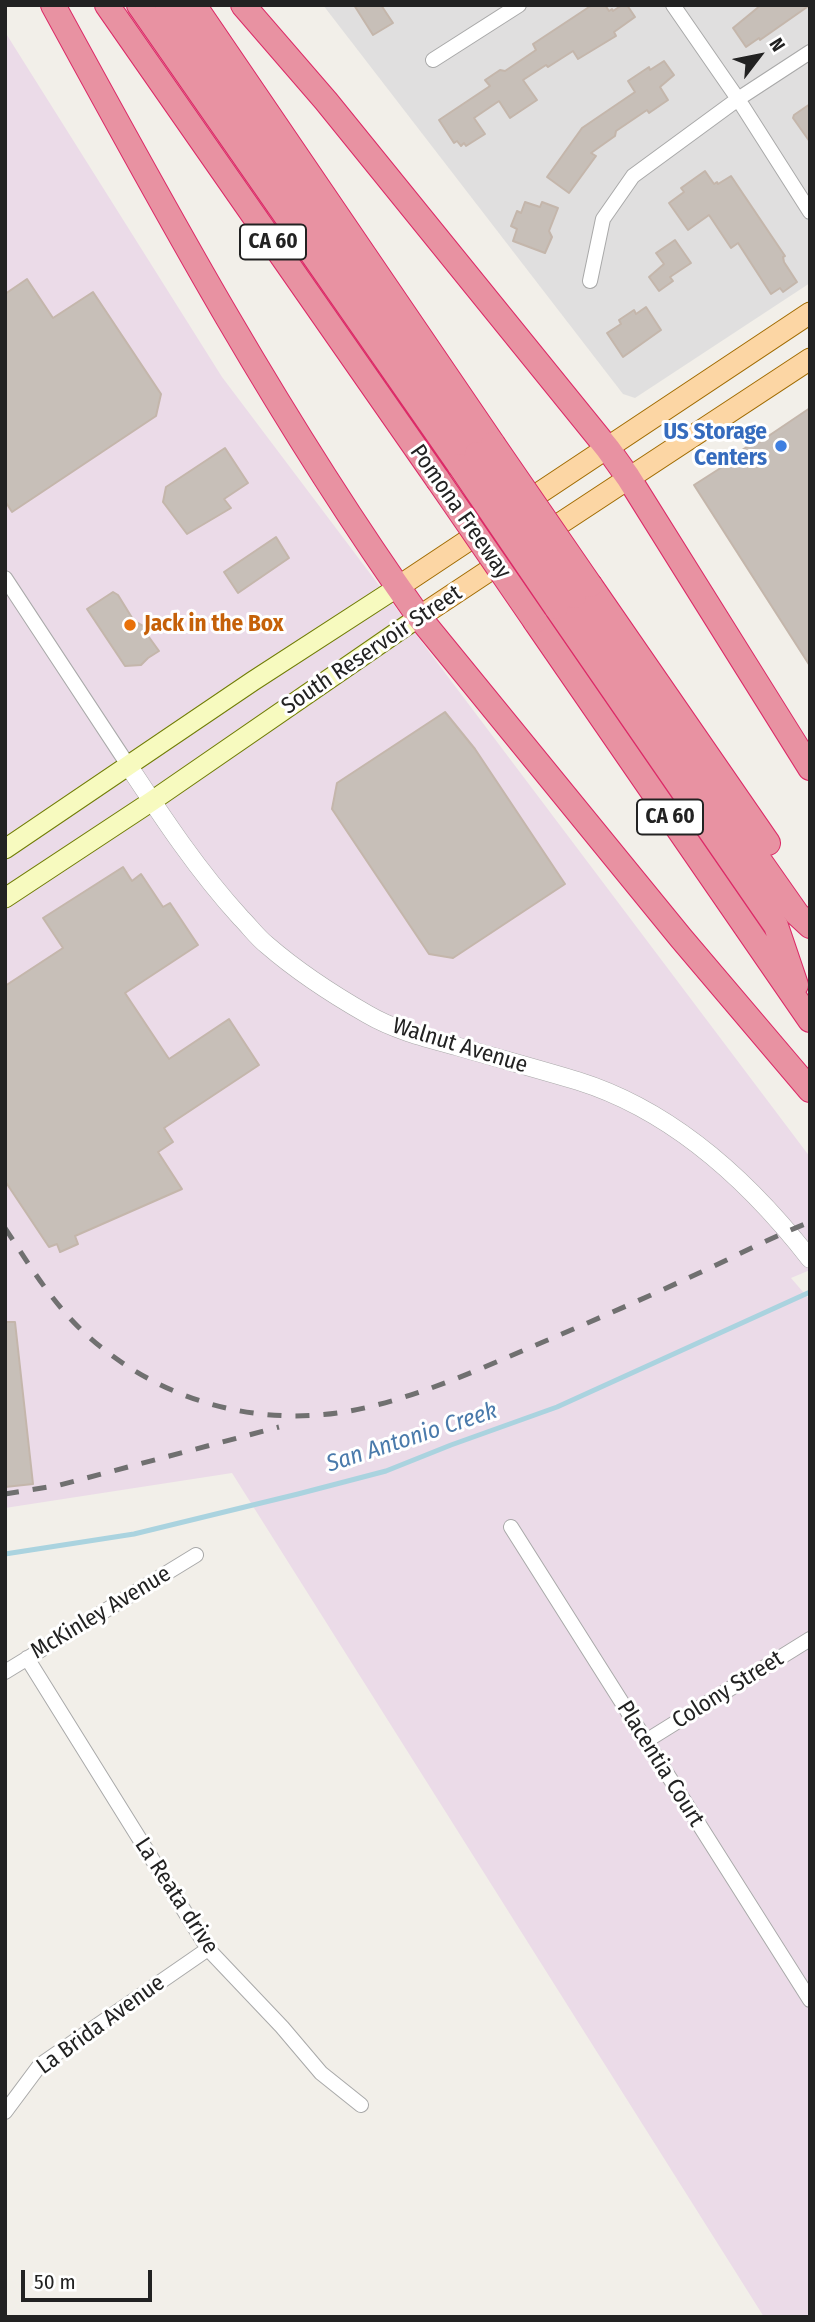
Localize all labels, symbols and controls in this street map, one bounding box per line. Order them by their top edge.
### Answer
north arrow [724,21,794,91]
text: N [764,34,790,56]
road number: CA 60 [240,224,306,260]
place label: US Storage Centers [663,419,767,473]
marker: US Storage Centers [773,438,789,454]
street label: Pomona Freeway [404,440,516,584]
street label: South Reservoir Street [277,579,467,721]
place label: Jack in the Box [144,611,284,639]
marker: Jack in the Box [122,617,138,633]
road number: CA 60 [637,800,703,834]
street label: Walnut Avenue [389,1012,531,1080]
water label: San Antonio Creek [323,1397,501,1479]
street label: McKinley Avenue [26,1560,176,1666]
street label: Colony Street [667,1645,789,1735]
street label: Placentia Court [610,1696,710,1832]
street label: La Reata drive [128,1833,224,1959]
street label: La Brida Avenue [32,1969,170,2081]
scale bar [24,2256,156,2300]
text: 50 m [34,2269,76,2295]

